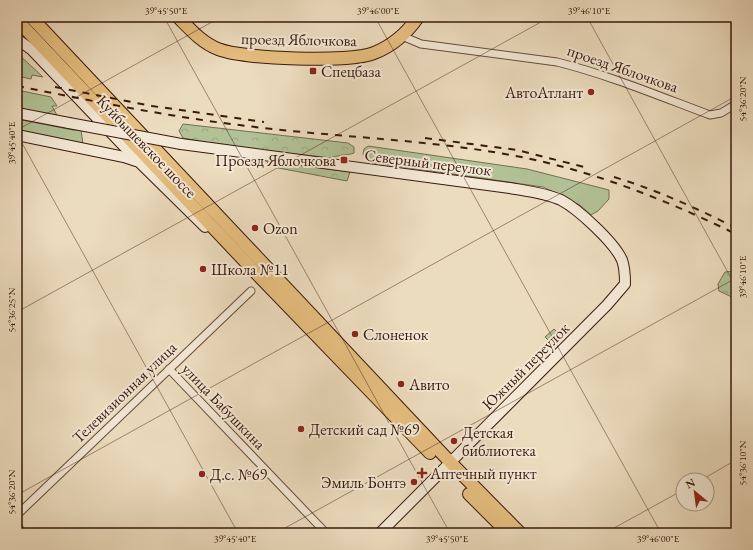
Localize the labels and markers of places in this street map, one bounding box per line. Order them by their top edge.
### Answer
place label: Спецбаза [321,61,381,82]
marker: Спецбаза [308,66,318,76]
place label: АвтоАтлант [504,82,583,103]
marker: АвтоАтлант [586,87,596,97]
place label: Проезд Яблочкова [215,150,337,171]
marker: Проезд Яблочкова [339,155,349,165]
place label: Ozon [263,218,298,239]
marker: Ozon [250,223,260,233]
place label: Школа №11 [211,259,289,280]
marker: Школа №11 [198,264,208,274]
place label: Слоненок [363,324,429,345]
marker: Слоненок [350,329,360,339]
place label: Авито [408,374,450,395]
marker: Авито [396,379,406,389]
place label: Детский сад №69 [309,419,420,440]
place label: Детская библиотека [462,422,536,461]
marker: Детский сад №69 [296,424,306,434]
marker: Детская библиотека [449,436,459,446]
place label: Аптечный пункт [429,463,537,484]
place label: Д.с. №69 [210,464,268,485]
marker: Аптечный пункт [417,468,427,478]
marker: Д.с. №69 [197,469,207,479]
place label: Эмиль Бонтэ [321,472,406,493]
marker: Эмиль Бонтэ [409,477,419,487]

